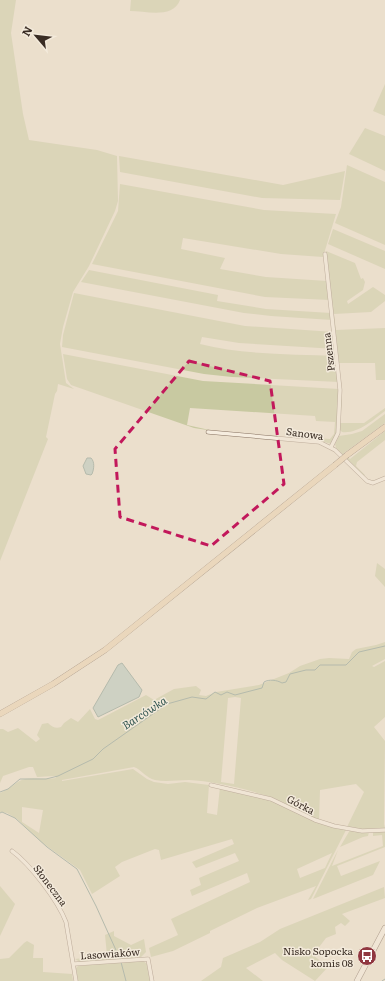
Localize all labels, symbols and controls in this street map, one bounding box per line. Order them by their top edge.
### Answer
north arrow [16,16,56,56]
text: N [17,23,36,39]
street label: Pszenna [318,331,338,372]
street label: Sanowa [285,423,325,443]
water label: Barcówka [118,691,170,732]
street label: Górka [285,791,318,818]
street label: Słoneczna [30,861,72,909]
street label: Lasowiaków [80,943,141,963]
place label: Nisko Sopocka komis 08 [283,943,354,970]
bus stop icon: Nisko Sopocka komis 08 [356,945,378,967]

